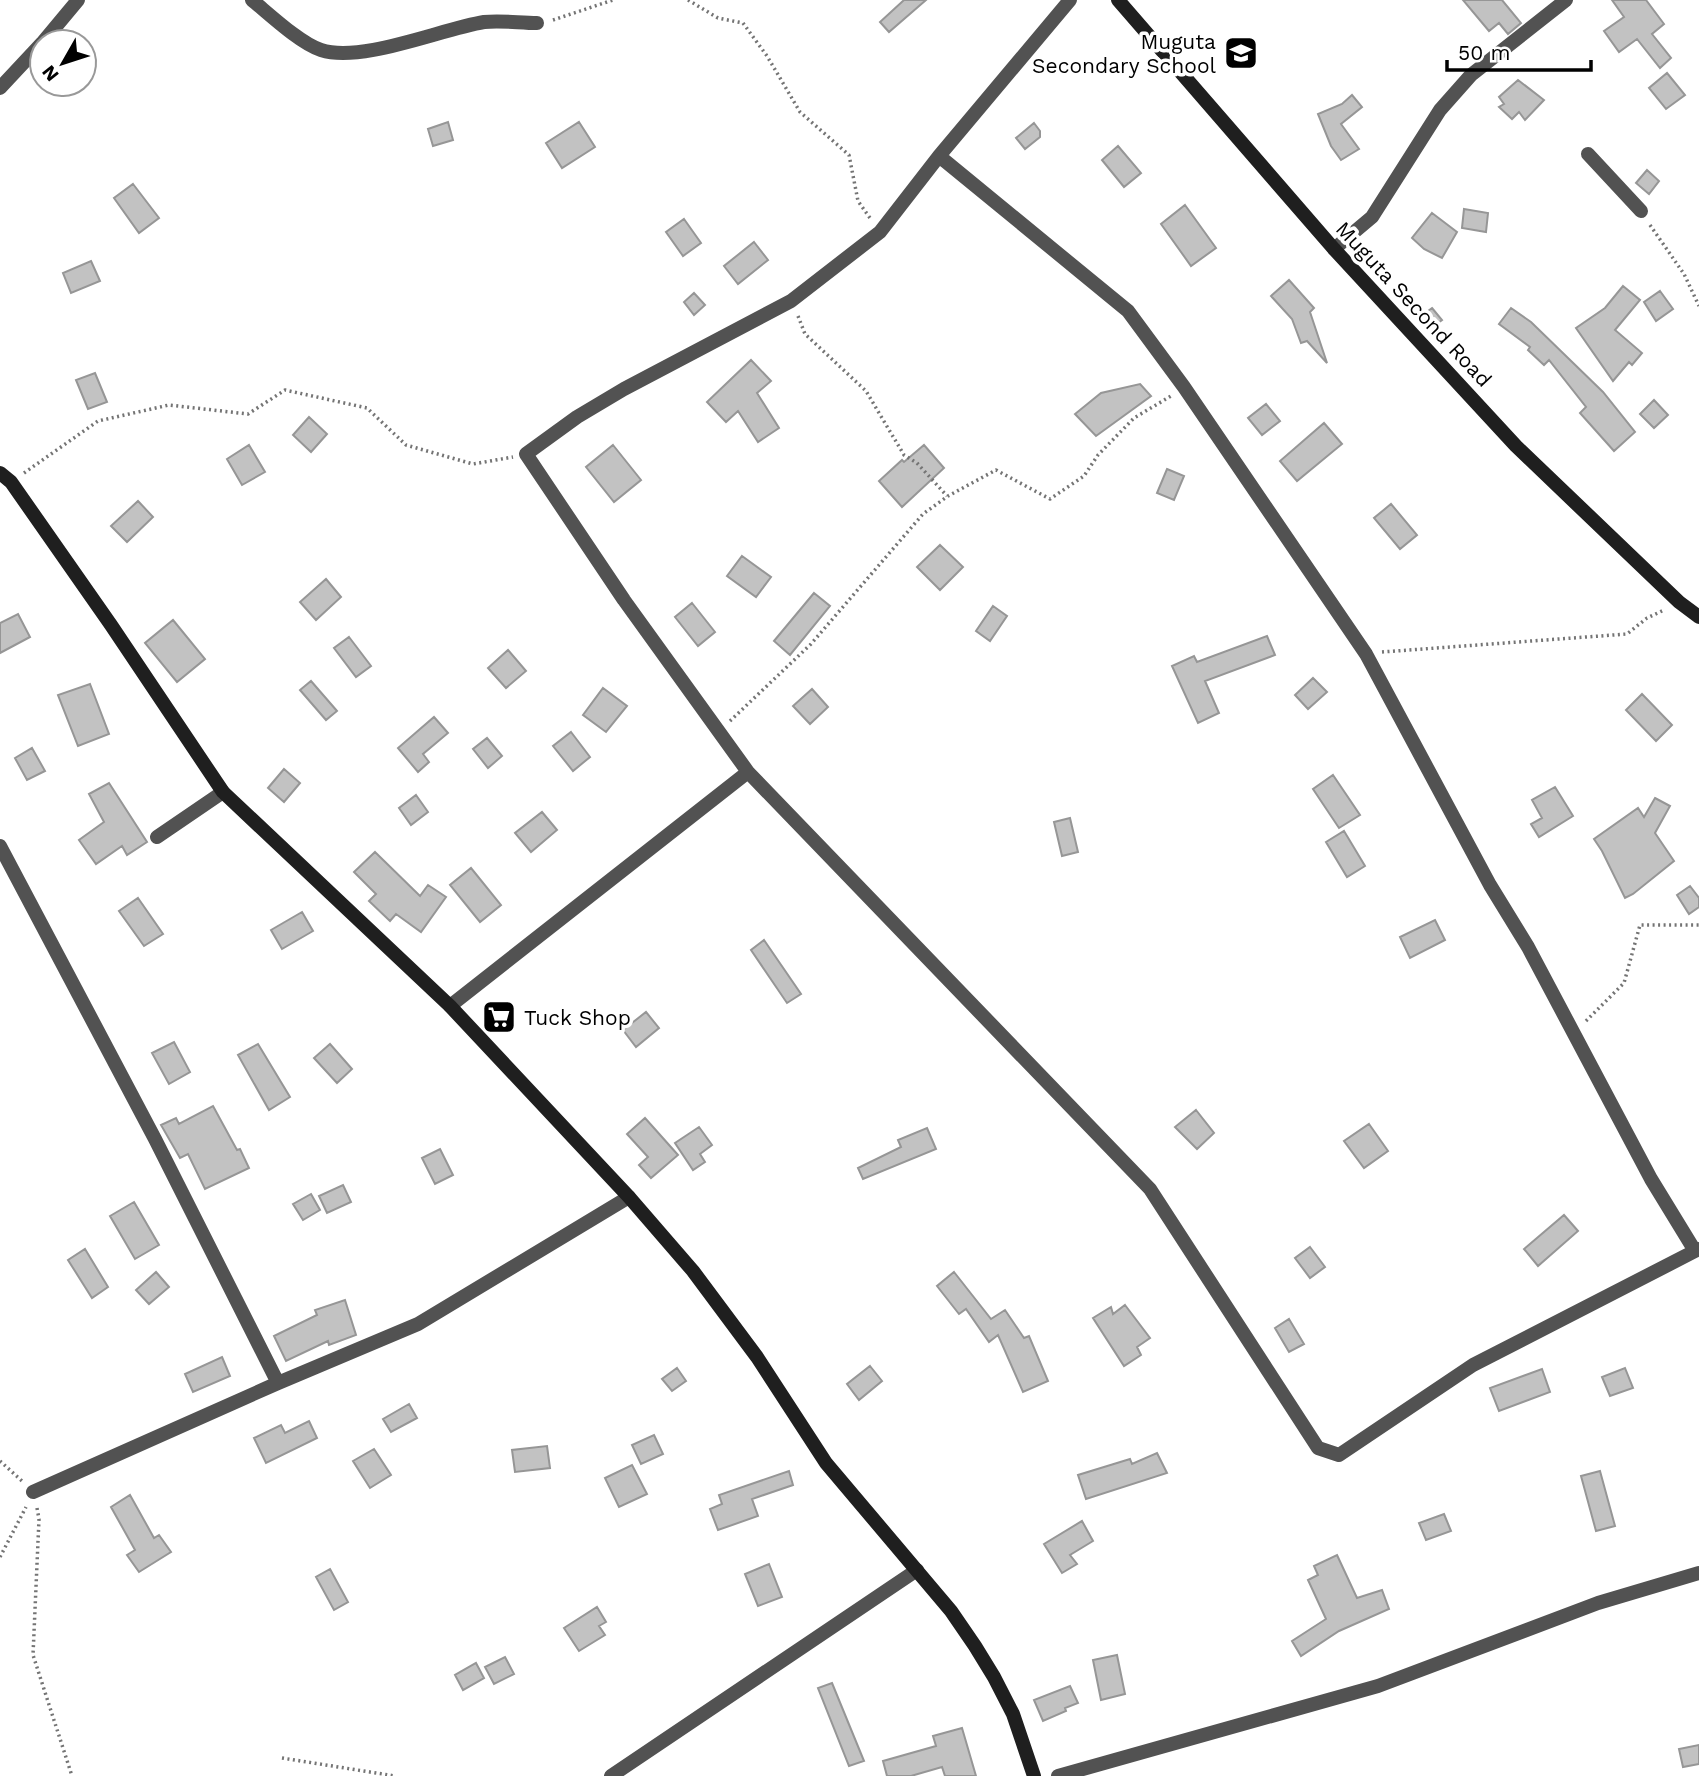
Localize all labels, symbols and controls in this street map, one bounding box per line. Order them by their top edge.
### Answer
north arrow [28,28,98,98]
scale bar [1447,28,1590,72]
place label: Muguta Secondary School [1032,29,1217,78]
school or university icon: Muguta Secondary School [1222,34,1260,72]
text: 50 m [1458,40,1510,65]
text: N [37,61,64,86]
street label: Muguta Second Road [1331,216,1497,392]
supermarket icon: Tuck Shop [480,998,518,1036]
place label: Tuck Shop [524,1005,631,1030]

